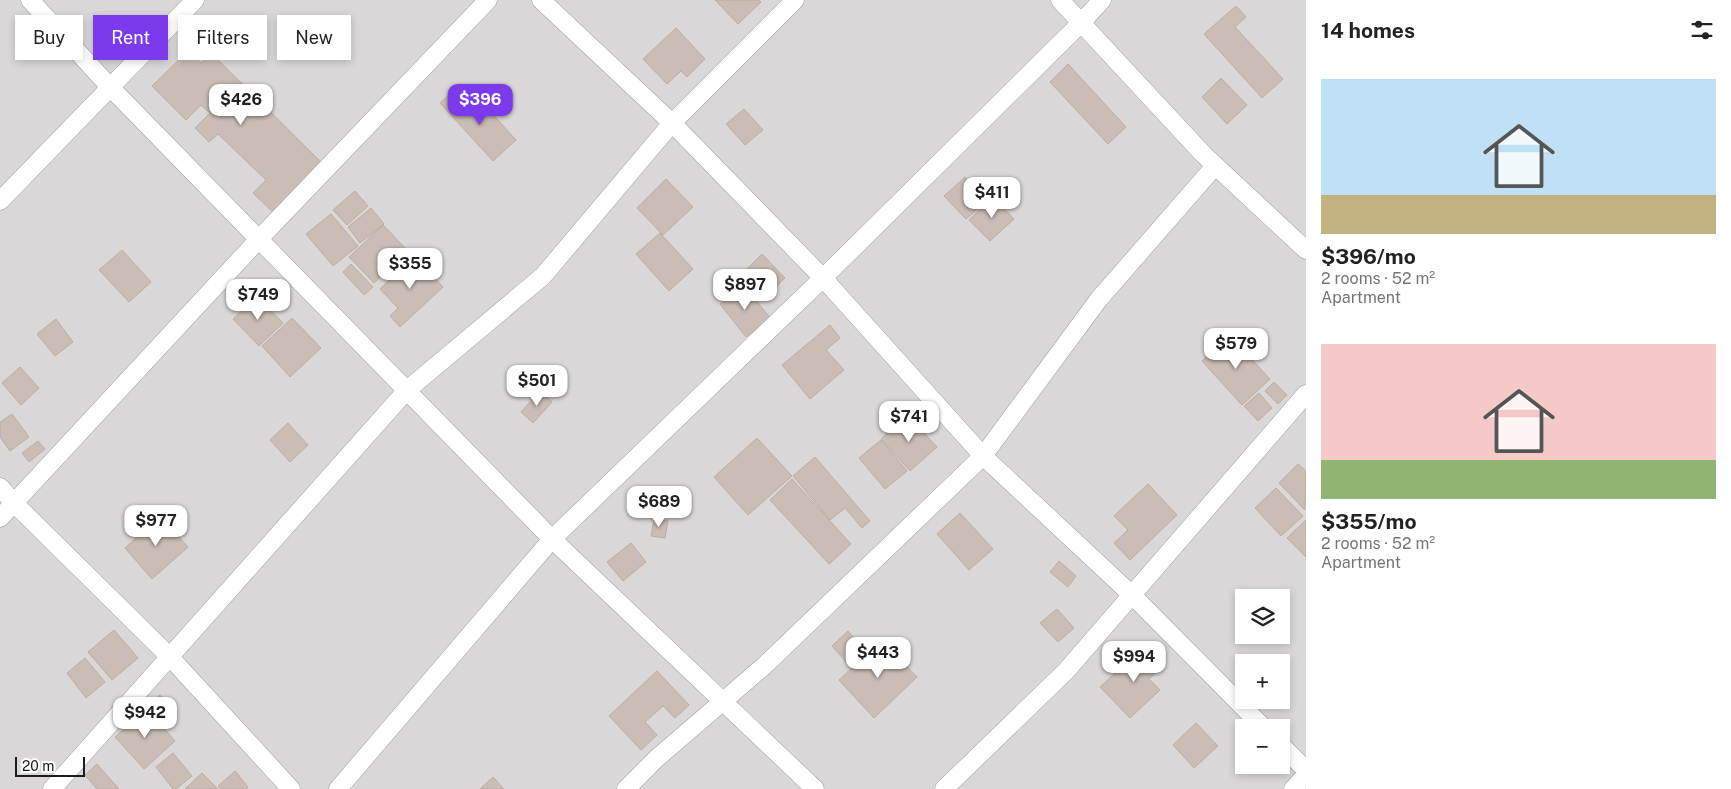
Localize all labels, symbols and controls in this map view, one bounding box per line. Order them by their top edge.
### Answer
chip: Buy [15,15,83,60]
chip: Rent [93,15,168,60]
chip: Filters [178,15,267,60]
chip: New [277,15,351,60]
icon: filters [1688,16,1716,44]
text: 14 homes [1321,18,1415,43]
pin: $426 [211,84,271,126]
pin: $396 [450,84,510,126]
text: $426 [220,90,262,109]
text: $396 [459,90,501,109]
icon: home [1474,111,1564,201]
pin: $411 [962,176,1022,219]
text: $411 [974,183,1010,202]
text: $396/mo [1321,244,1416,269]
pin: $355 [380,248,440,290]
text: $355 [388,254,432,273]
pin: $897 [715,268,775,311]
text: 2 rooms · 52 m² [1321,269,1435,288]
text: $897 [724,275,766,294]
pin: $749 [228,278,288,321]
text: $749 [237,285,279,304]
text: Apartment [1321,288,1401,307]
pin: $579 [1206,328,1266,370]
text: $579 [1215,334,1257,353]
pin: $501 [507,364,567,407]
text: $501 [518,371,556,390]
icon: home [1474,376,1564,466]
pin: $741 [879,400,939,443]
text: $741 [890,407,928,426]
pin: $689 [629,486,689,528]
text: $689 [638,492,680,511]
pin: $977 [126,504,186,547]
text: $355/mo [1321,509,1417,534]
text: $977 [135,511,177,530]
text: 2 rooms · 52 m² [1321,534,1435,553]
text: Apartment [1321,553,1401,572]
map controls [1235,589,1290,774]
button: layers [1235,589,1290,644]
pin: $443 [848,636,908,679]
pin: $994 [1104,640,1164,683]
text: $443 [857,643,899,662]
text: $994 [1113,647,1155,666]
button: + [1235,654,1290,709]
pin: $942 [115,696,175,739]
text: $942 [124,703,166,722]
button: − [1235,719,1290,774]
scale bar [15,754,85,777]
text: 20 m [22,758,54,774]

